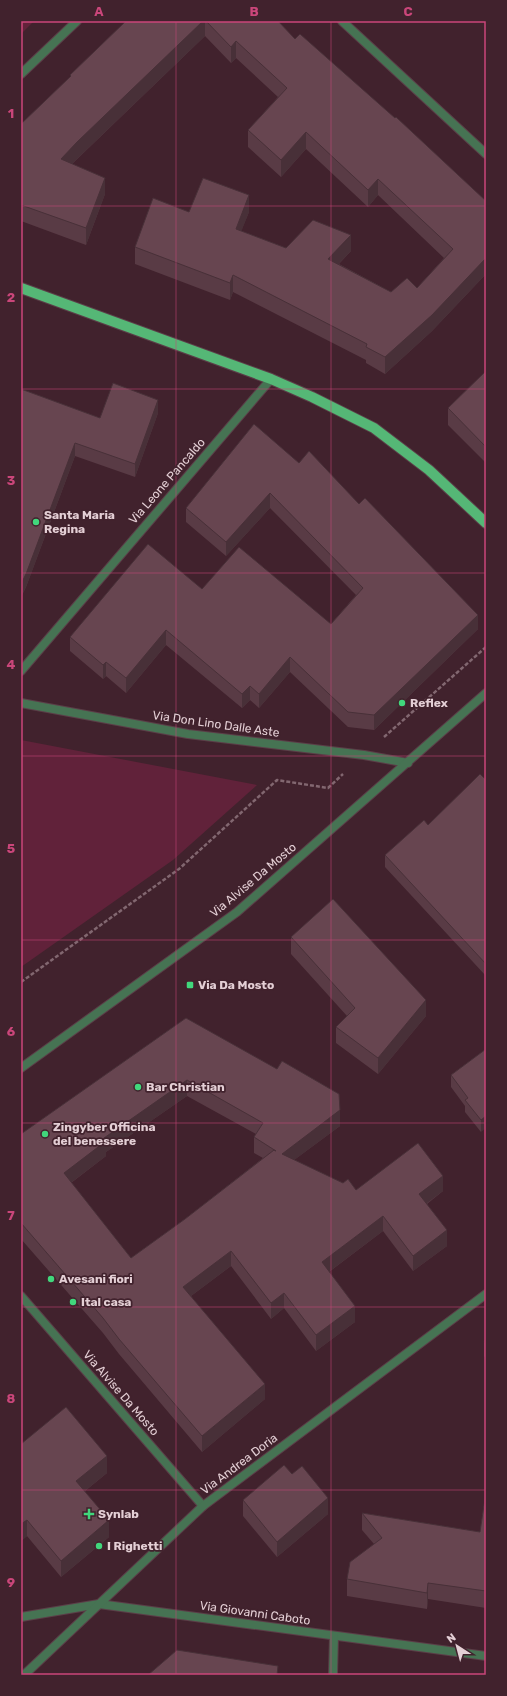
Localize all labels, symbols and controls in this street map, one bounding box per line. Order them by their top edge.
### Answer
text: A [94,4,104,19]
text: B [249,4,259,19]
text: C [403,4,413,19]
text: 1 [8,106,14,121]
text: 2 [7,290,15,305]
street label: Via Leone Pancaldo [126,435,208,527]
text: 3 [7,473,16,488]
place label: Santa Maria Regina [44,508,115,536]
marker: Santa Maria Regina [31,517,41,527]
text: 4 [7,657,16,672]
place label: Reflex [410,696,448,710]
marker: Reflex [397,698,407,708]
street label: Via Don Lino Dalle Aste [152,708,281,740]
street label: Via Alvise Da Mosto [207,840,299,920]
text: 5 [7,841,15,856]
place label: Via Da Mosto [198,978,274,992]
marker: Via Da Mosto [185,980,195,990]
text: 6 [7,1024,16,1039]
place label: Bar Christian [146,1080,225,1094]
marker: Bar Christian [133,1082,143,1092]
place label: Zingyber Officina del benessere [53,1120,156,1148]
marker: Zingyber Officina del benessere [40,1129,50,1139]
text: 7 [7,1208,15,1223]
place label: Avesani fiori [59,1272,133,1286]
marker: Avesani fiori [46,1274,56,1284]
place label: Ital casa [81,1295,131,1309]
marker: Ital casa [68,1297,78,1307]
street label: Via Alvise Da Mosto [80,1348,162,1439]
text: 8 [7,1391,16,1406]
street label: Via Andrea Doria [198,1431,280,1497]
place label: Synlab [98,1507,139,1521]
marker: Synlab [83,1508,95,1520]
place label: I Righetti [107,1539,162,1553]
marker: I Righetti [94,1541,104,1551]
text: 9 [7,1575,15,1590]
street label: Via Giovanni Caboto [199,1598,311,1628]
north arrow [437,1626,477,1666]
text: N [444,1631,459,1646]

